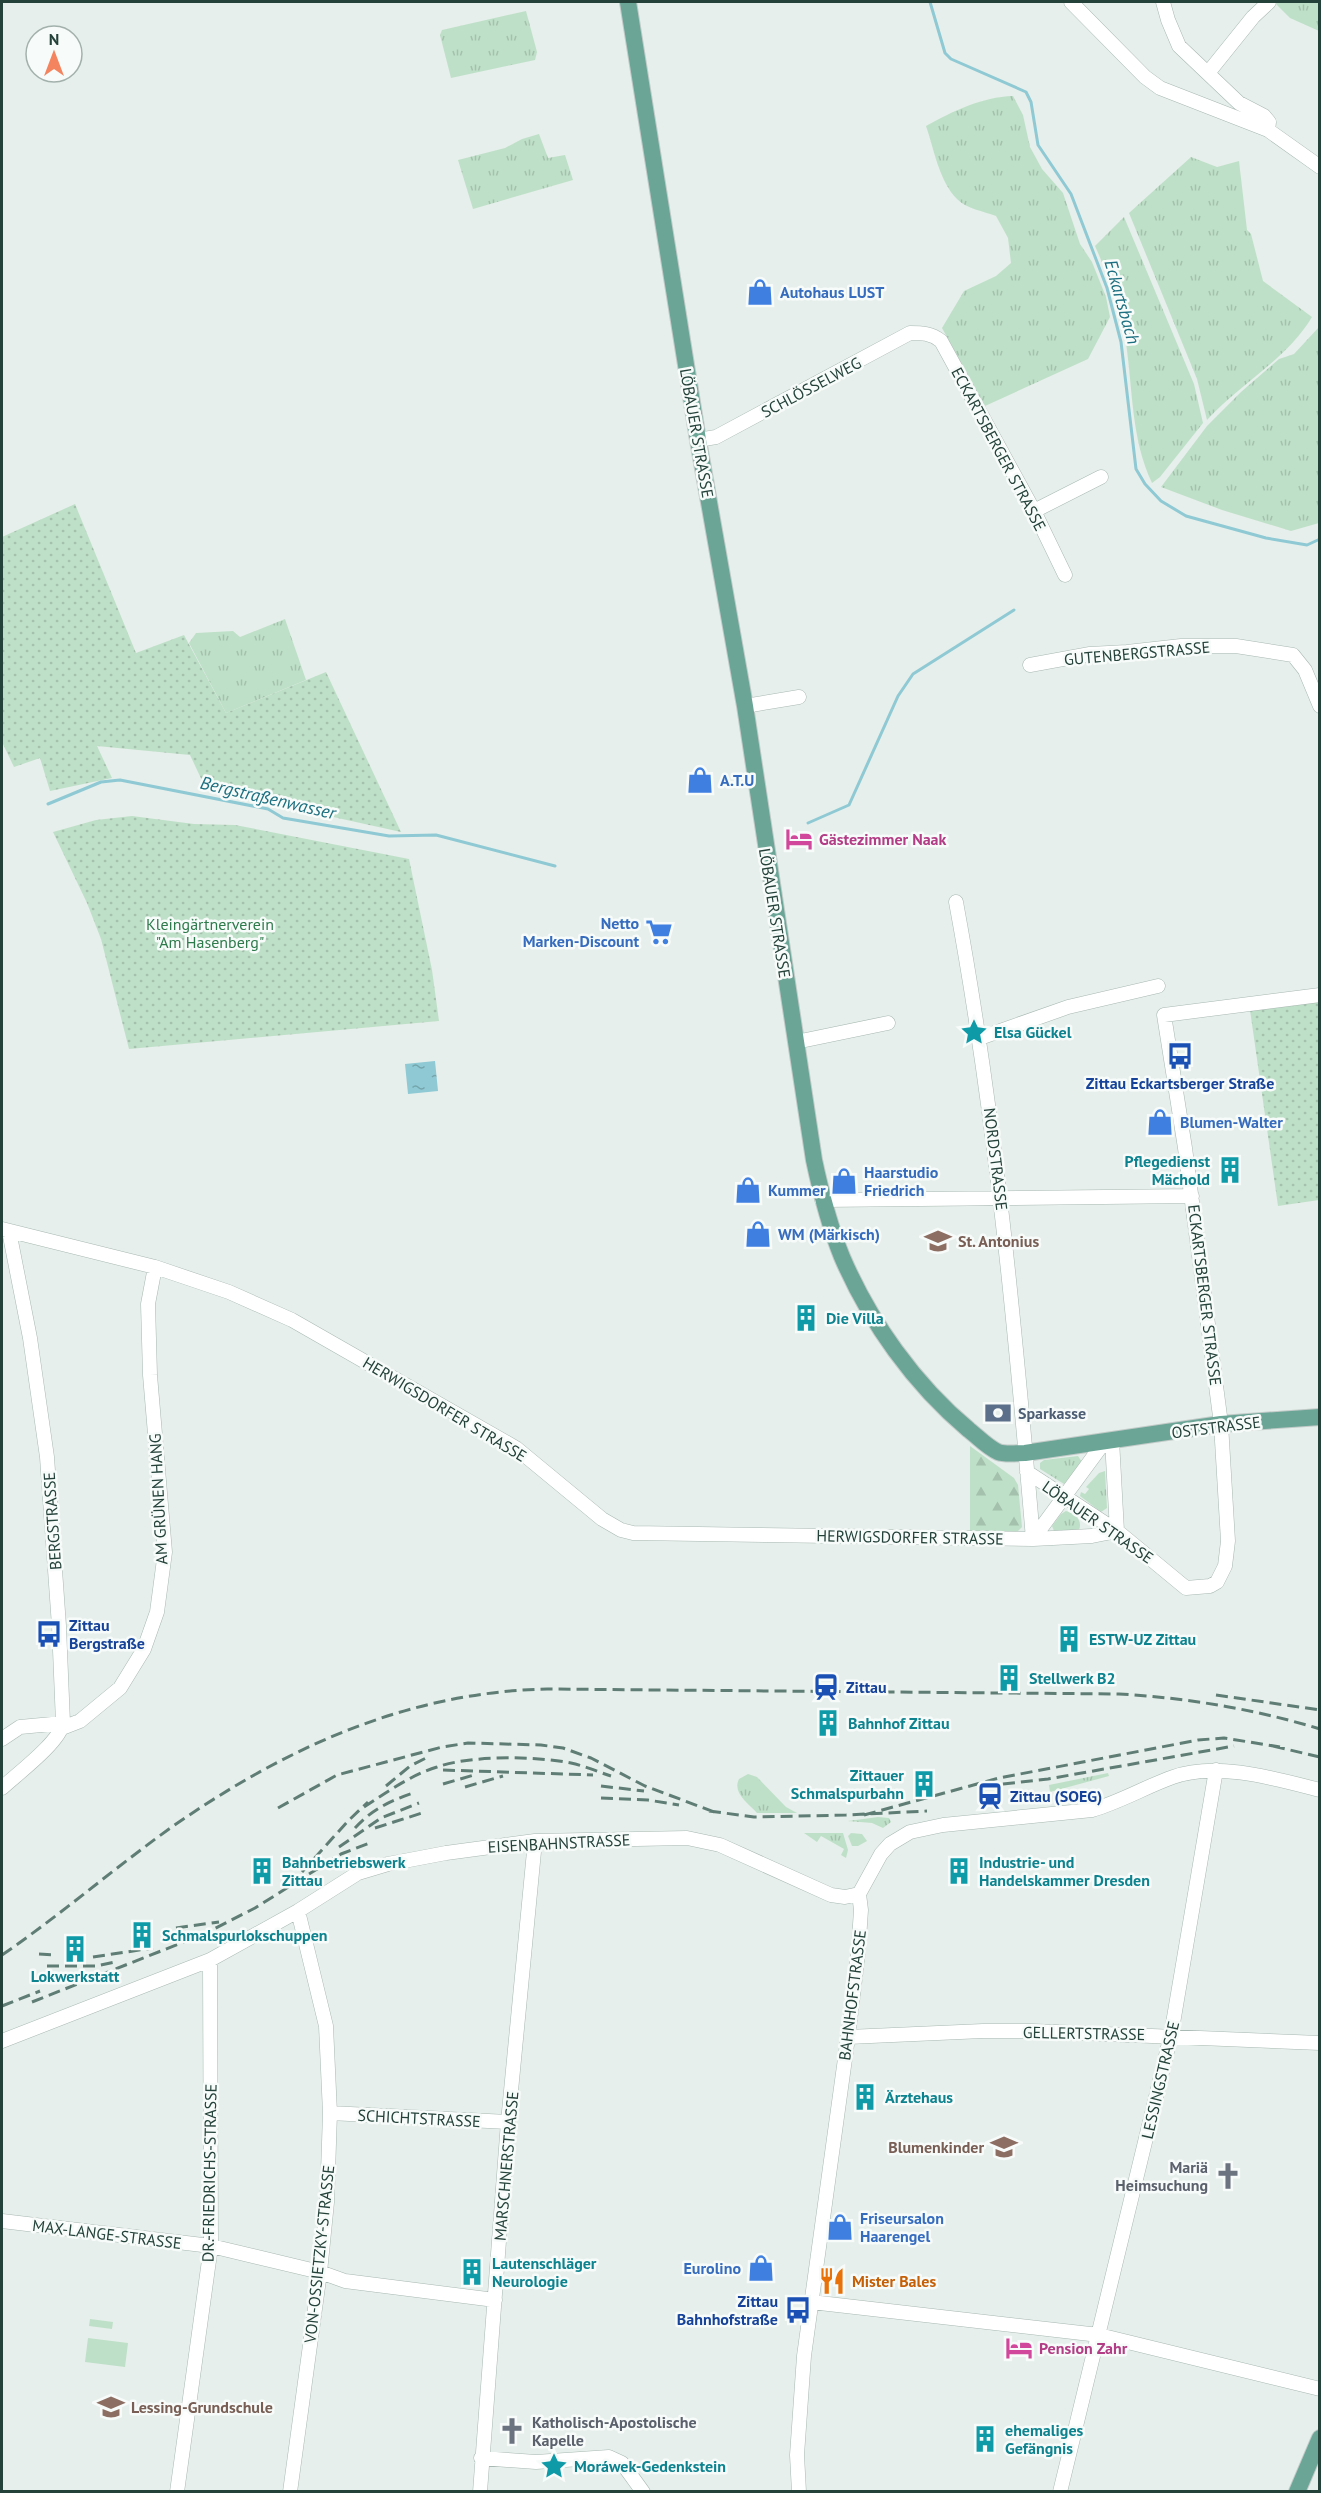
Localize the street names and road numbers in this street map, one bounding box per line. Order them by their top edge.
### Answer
street label: SCHLÖSSELWEG [757,352,865,422]
street label: ECKARTSBERGER STRASSE [947,364,1051,534]
street label: LÖBAUER STRASSE [676,367,718,499]
street label: GUTENBERGSTRASSE [1063,637,1211,669]
street label: LÖBAUER STRASSE [755,847,795,979]
street label: NORDSTRASSE [980,1107,1012,1211]
street label: ECKARTSBERGER STRASSE [1184,1203,1226,1387]
street label: HERWIGSDORFER STRASSE [360,1352,530,1466]
street label: OSTSTRASSE [1170,1412,1262,1442]
street label: AM GRÜNEN HANG [145,1433,171,1565]
street label: BERGSTRASSE [39,1471,65,1571]
street label: LÖBAUER STRASSE [1039,1476,1157,1568]
street label: HERWIGSDORFER STRASSE [816,1525,1004,1549]
street label: EISENBAHNSTRASSE [487,1829,631,1857]
street label: BAHNHOFSTRASSE [834,1928,870,2062]
street label: LESSINGSTRASSE [1137,2019,1183,2141]
street label: GELLERTSTRASSE [1023,2022,1145,2044]
street label: DR.-FRIEDRICHS-STRASSE [197,2084,221,2262]
street label: MARSCHNERSTRASSE [489,2090,523,2242]
street label: SCHICHTSTRASSE [357,2105,481,2131]
street label: VON-OSSIETZKY-STRASSE [300,2164,338,2345]
street label: MAX-LANGE-STRASSE [31,2215,183,2253]

